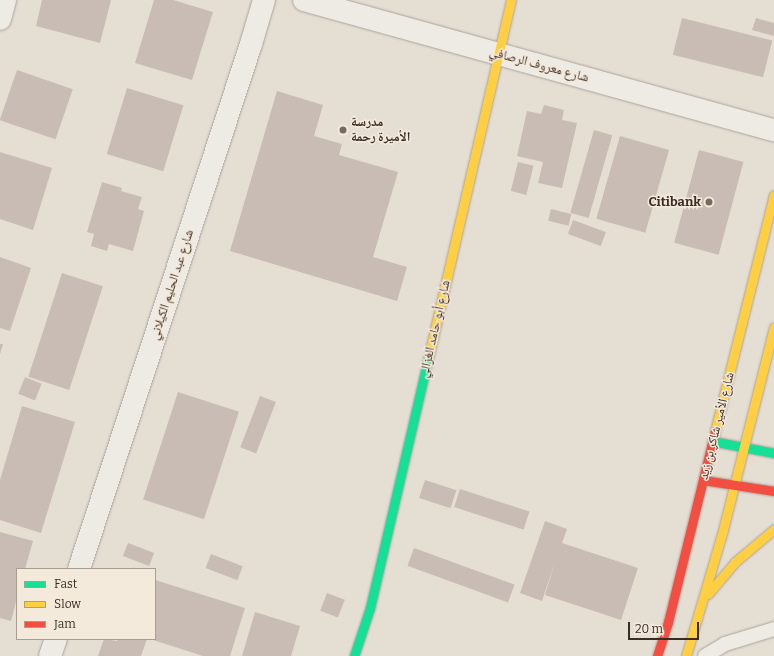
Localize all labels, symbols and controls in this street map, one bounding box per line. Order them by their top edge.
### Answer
street label: شارع معروف الرصافي [487,44,591,86]
place label: مدرسة الأميرة رحمة [351,115,410,146]
marker: مدرسة الأميرة رحمة [338,125,348,135]
place label: Citibank [649,194,701,210]
marker: Citibank [704,197,714,207]
street label: شارع عبد الحليم الكيلاني [147,228,197,342]
street label: شارع أبو حامد الغزالي [416,278,454,380]
street label: شارع الأمير شاكر بن زيد [696,371,738,481]
legend [16,568,156,640]
text: Fast [54,577,77,591]
text: Slow [54,597,81,611]
scale bar [630,614,701,640]
text: Jam [54,617,76,631]
text: 20 m [635,622,663,636]

